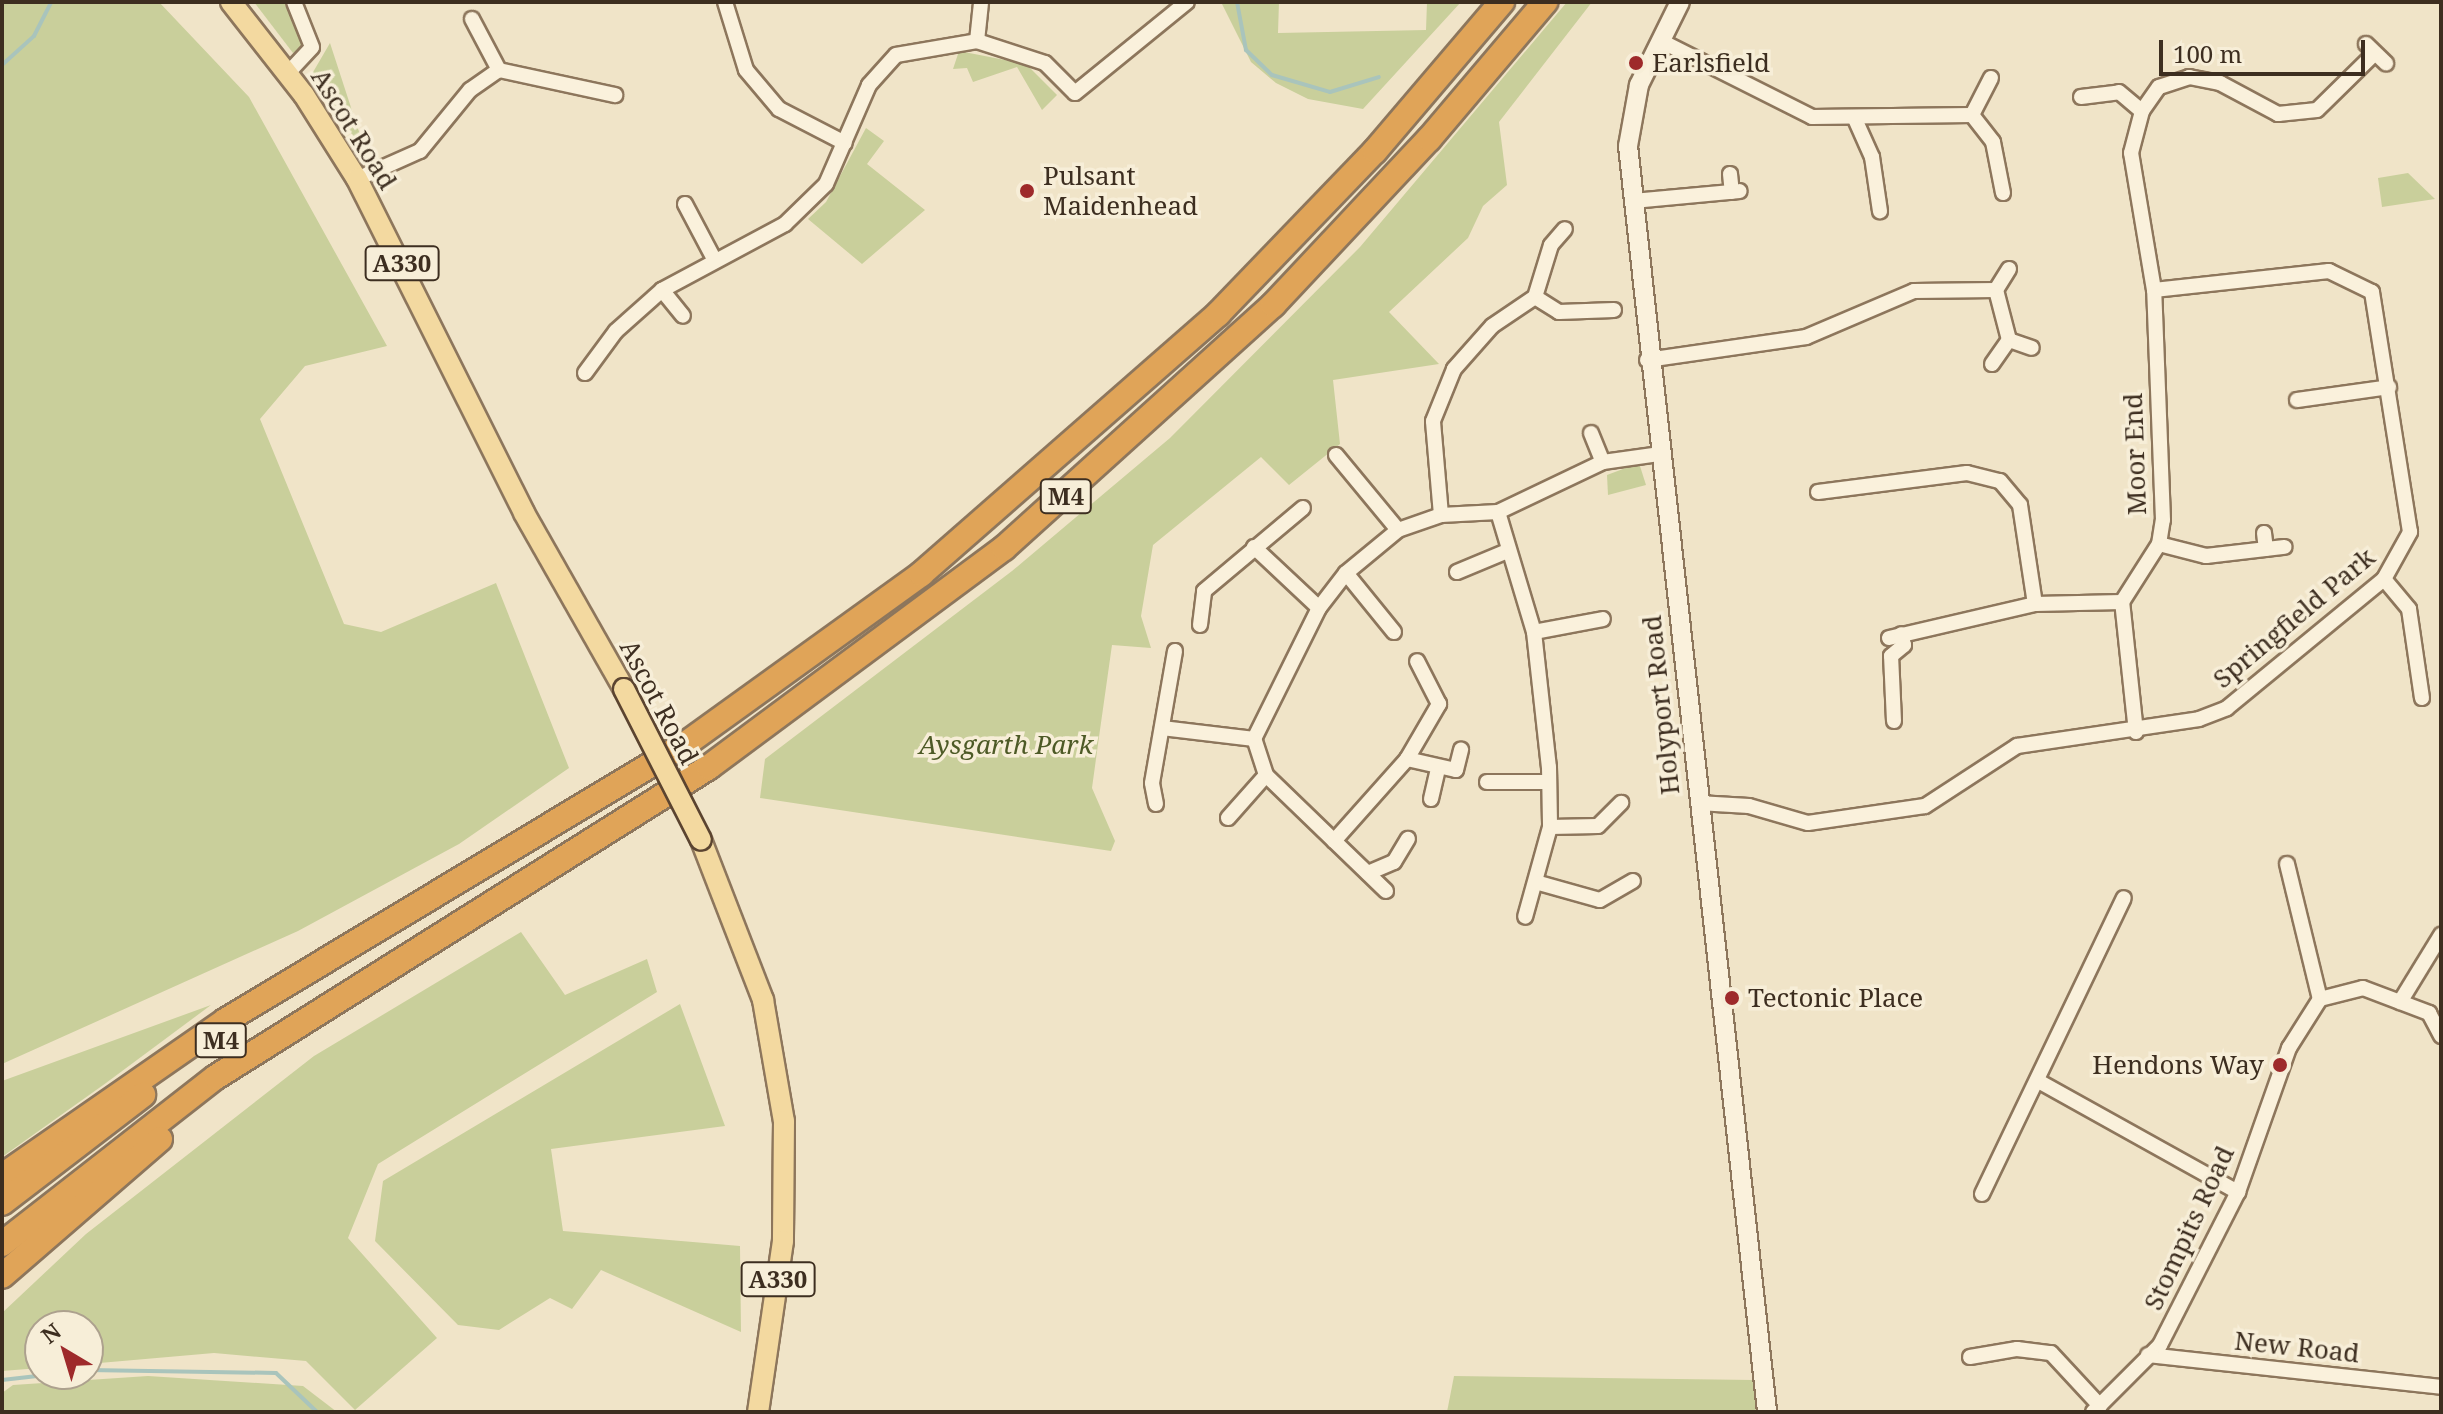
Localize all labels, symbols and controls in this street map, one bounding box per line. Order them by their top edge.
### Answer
scale bar [2163,24,2369,74]
text: 100 m [2173,37,2242,70]
place label: Earlsfield [1652,47,1770,79]
marker: Earlsfield [1627,54,1645,72]
street label: Ascot Road [305,63,403,195]
place label: Pulsant Maidenhead [1043,160,1198,222]
marker: Pulsant Maidenhead [1018,182,1036,200]
road number: A330 [364,243,440,283]
street label: Moor End [2117,392,2153,516]
road number: M4 [1038,476,1094,516]
street label: Springfield Park [2207,541,2381,695]
street label: Holyport Road [1636,614,1686,796]
street label: Ascot Road [613,634,705,770]
park label: Aysgarth Park [919,729,1093,761]
place label: Tectonic Place [1748,982,1923,1014]
marker: Tectonic Place [1723,989,1741,1007]
road number: M4 [193,1020,249,1060]
place label: Hendons Way [2092,1049,2264,1081]
marker: Hendons Way [2271,1056,2289,1074]
street label: Stompits Road [2137,1141,2241,1315]
road number: A330 [740,1259,816,1299]
north arrow [24,1310,104,1390]
text: N [34,1316,67,1350]
street label: New Road [2233,1325,2361,1369]

